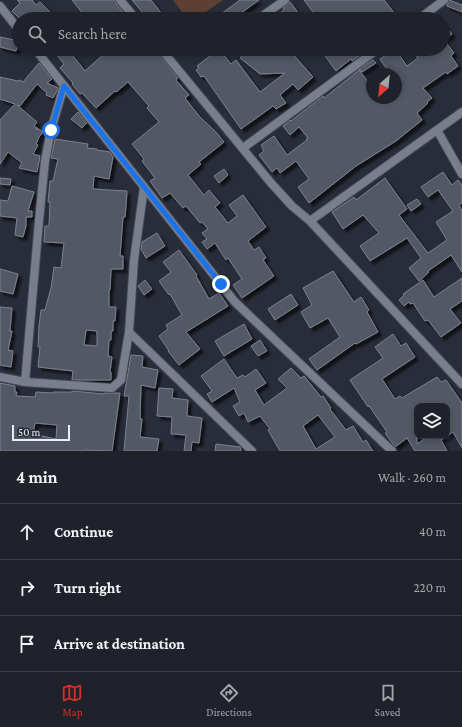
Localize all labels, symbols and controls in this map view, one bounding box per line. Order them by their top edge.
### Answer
search box [12,12,450,56]
icon: search [26,23,48,45]
text: Search here [58,26,127,42]
north arrow [366,68,402,104]
route start [42,121,60,139]
route end [212,275,230,293]
map controls [414,403,450,439]
button: layers [414,403,450,439]
scale bar [12,423,70,442]
text: 50 m [18,426,40,438]
text: 4 min [16,468,58,487]
text: Walk · 260 m [378,470,446,485]
icon: ahead [16,521,38,543]
text: Continue [54,524,113,540]
text: 40 m [419,524,446,539]
icon: right [16,577,38,599]
text: Turn right [54,580,121,596]
text: 220 m [413,580,446,595]
icon: arrive [16,633,38,655]
text: Arrive at destination [54,636,185,652]
tab: Map [61,682,83,718]
tab: Directions [206,682,252,718]
tab: Saved [375,682,401,718]

